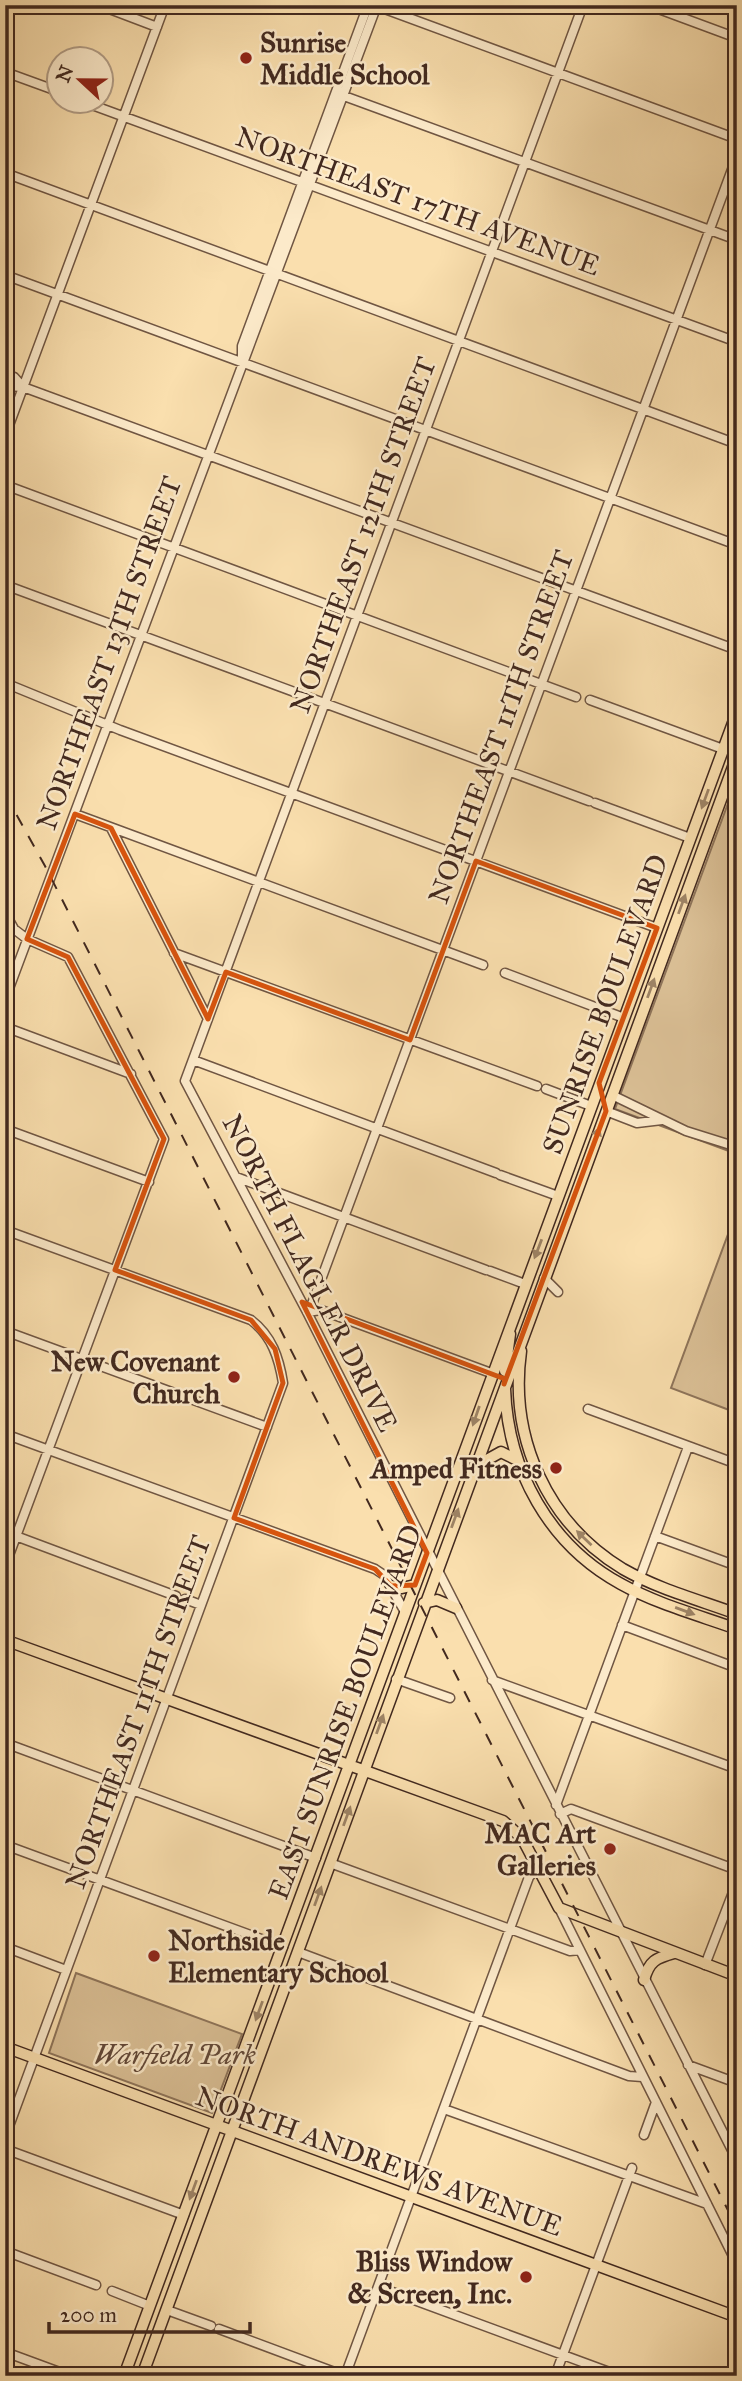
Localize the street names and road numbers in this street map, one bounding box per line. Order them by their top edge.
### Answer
street label: NORTHEAST 17TH AVENUE [231,119,605,283]
street label: NORTHEAST 12TH STREET [282,352,444,718]
street label: NORTHEAST 13TH STREET [29,472,189,834]
street label: NORTHEAST 11TH STREET [421,546,581,908]
street label: SUNRISE BOULEVARD [534,849,676,1159]
street label: NORTH FLAGLER DRIVE [215,1109,405,1437]
street label: EAST SUNRISE BOULEVARD [261,1520,429,1904]
street label: NORTHEAST 11TH STREET [58,1531,218,1893]
street label: NORTH ANDREWS AVENUE [191,2078,567,2244]

